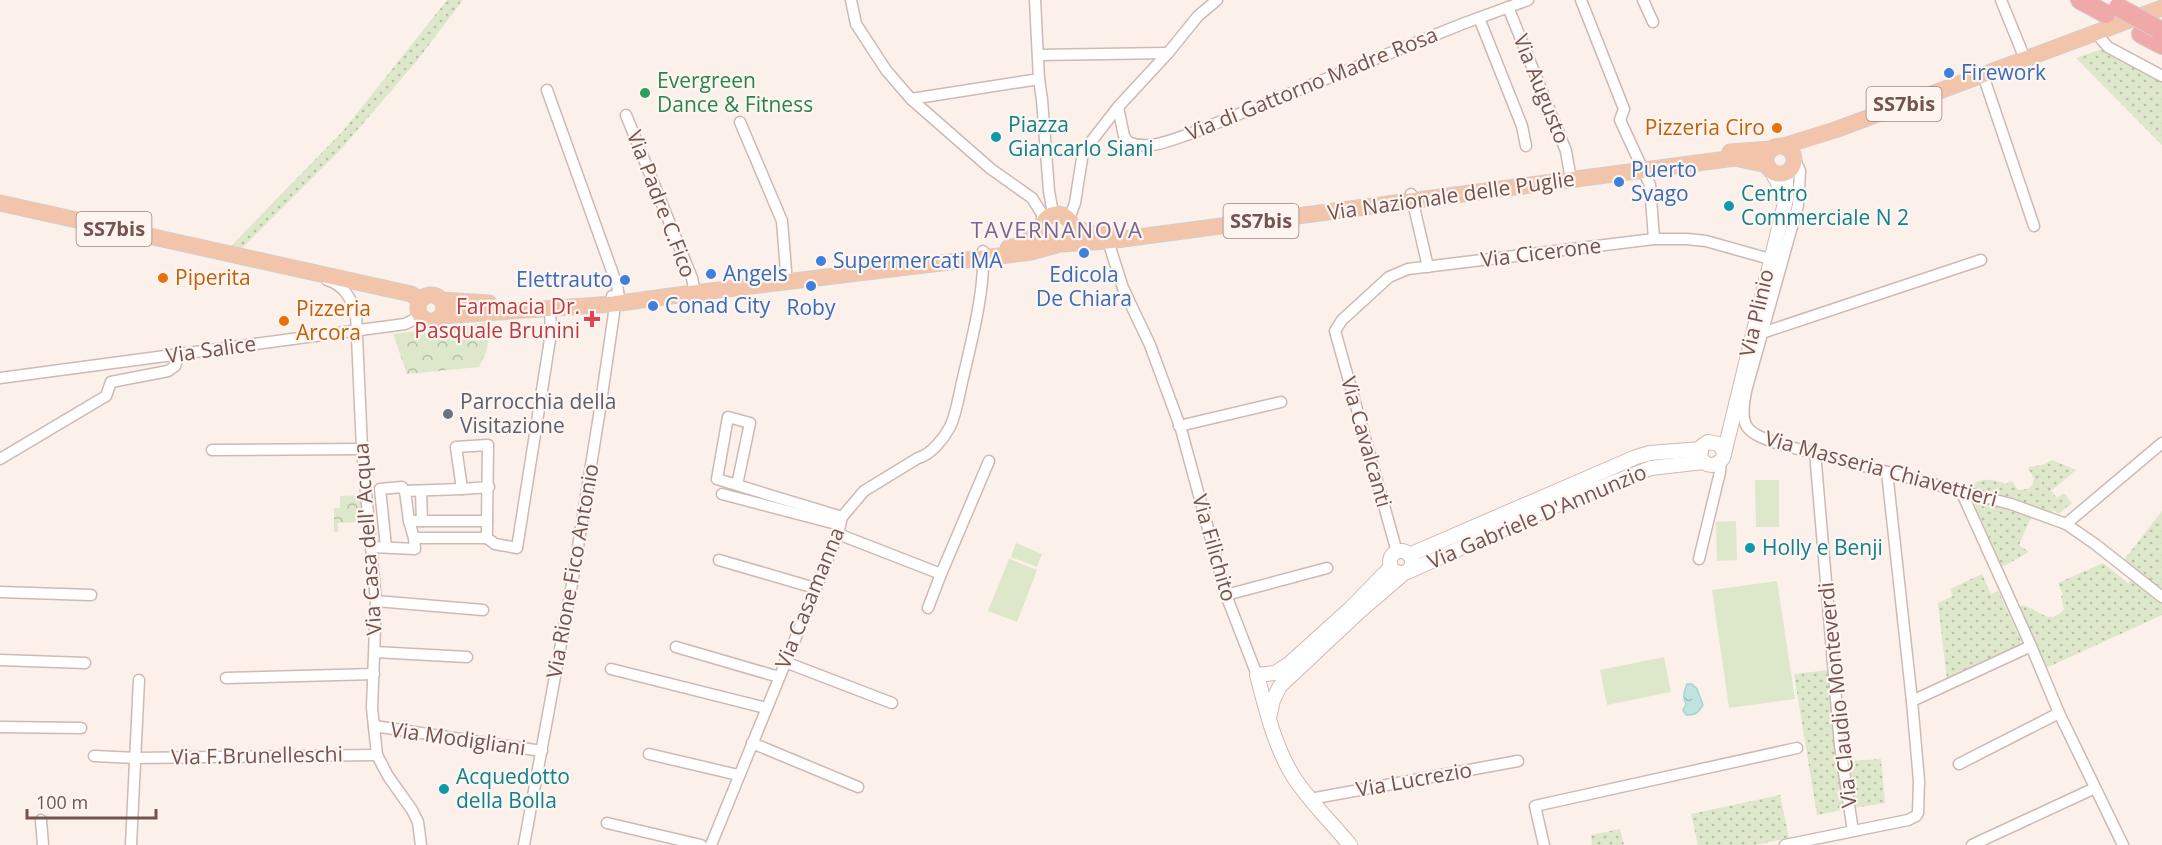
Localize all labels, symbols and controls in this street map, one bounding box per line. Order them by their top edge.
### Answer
street label: Via di Gattorno Madre Rosa [1182,20,1442,146]
street label: Via Augusto [1507,30,1577,147]
place label: Firework [1961,58,2046,86]
place label: Evergreen Dance & Fitness [657,66,813,118]
marker: Firework [1942,66,1956,80]
marker: Evergreen Dance & Fitness [638,86,652,100]
road number: SS7bis [1866,87,1942,121]
place label: Piazza Giancarlo Siani [1008,110,1153,162]
place label: Pizzeria Ciro [1645,113,1765,141]
marker: Pizzeria Ciro [1770,121,1784,135]
street label: Via Padre C.Fico [621,126,703,281]
marker: Piazza Giancarlo Siani [989,130,1003,144]
place label: Puerto Svago [1631,155,1697,207]
street label: Via Nazionale delle Puglie [1326,164,1576,226]
marker: Puerto Svago [1612,175,1626,189]
place label: Centro Commerciale N 2 [1741,179,1909,231]
marker: Centro Commerciale N 2 [1722,199,1736,213]
road number: SS7bis [1224,204,1298,238]
road number: SS7bis [76,212,152,246]
district label: TAVERNANOVA [971,214,1143,244]
street label: Via Cicerone [1479,231,1603,273]
place label: Supermercati MA [833,246,1003,274]
marker: Edicola De Chiara [1077,246,1091,260]
marker: Supermercati MA [814,254,828,268]
place label: Angels [723,259,788,287]
place label: Edicola De Chiara [1036,260,1132,312]
place label: Piperita [175,263,251,291]
place label: Elettrauto [516,265,613,293]
street label: Via Plinio [1732,266,1780,359]
marker: Angels [704,267,718,281]
marker: Piperita [156,271,170,285]
marker: Elettrauto [618,273,632,287]
marker: Roby [804,279,818,293]
place label: Conad City [665,291,771,319]
place label: Farmacia Dr. Pasquale Brunini [414,292,580,344]
place label: Roby [787,293,836,321]
place label: Pizzeria Arcora [296,294,371,346]
marker: Conad City [646,299,660,313]
marker: Farmacia Dr. Pasquale Brunini [585,312,599,326]
marker: Pizzeria Arcora [277,314,291,328]
street label: Via Salice [164,329,258,369]
street label: Via Cavalcanti [1335,373,1399,510]
place label: Parrocchia della Visitazione [460,387,616,439]
marker: Parrocchia della Visitazione [441,407,455,421]
street label: Via Masseria Chiavettieri [1762,424,2001,513]
street label: Via Casa dell' Acqua [346,442,388,636]
street label: Via Gabriele D'Annunzio [1423,457,1650,575]
street label: Via Rione Fico Antonio [539,461,605,680]
street label: Via Filichito [1186,491,1244,604]
street label: Via Casamanna [768,523,850,672]
place label: Holly e Benji [1762,533,1883,561]
marker: Holly e Benji [1743,541,1757,555]
street label: Via Claudio Monteverdi [1811,581,1863,809]
street label: Via Modigliani [389,715,528,761]
street label: Via F.Brunelleschi [171,740,343,770]
street label: Via Lucrezio [1354,755,1474,803]
place label: Acquedotto della Bolla [456,762,570,814]
scale bar [27,782,156,820]
marker: Acquedotto della Bolla [437,782,451,796]
text: 100 m [36,790,88,814]

